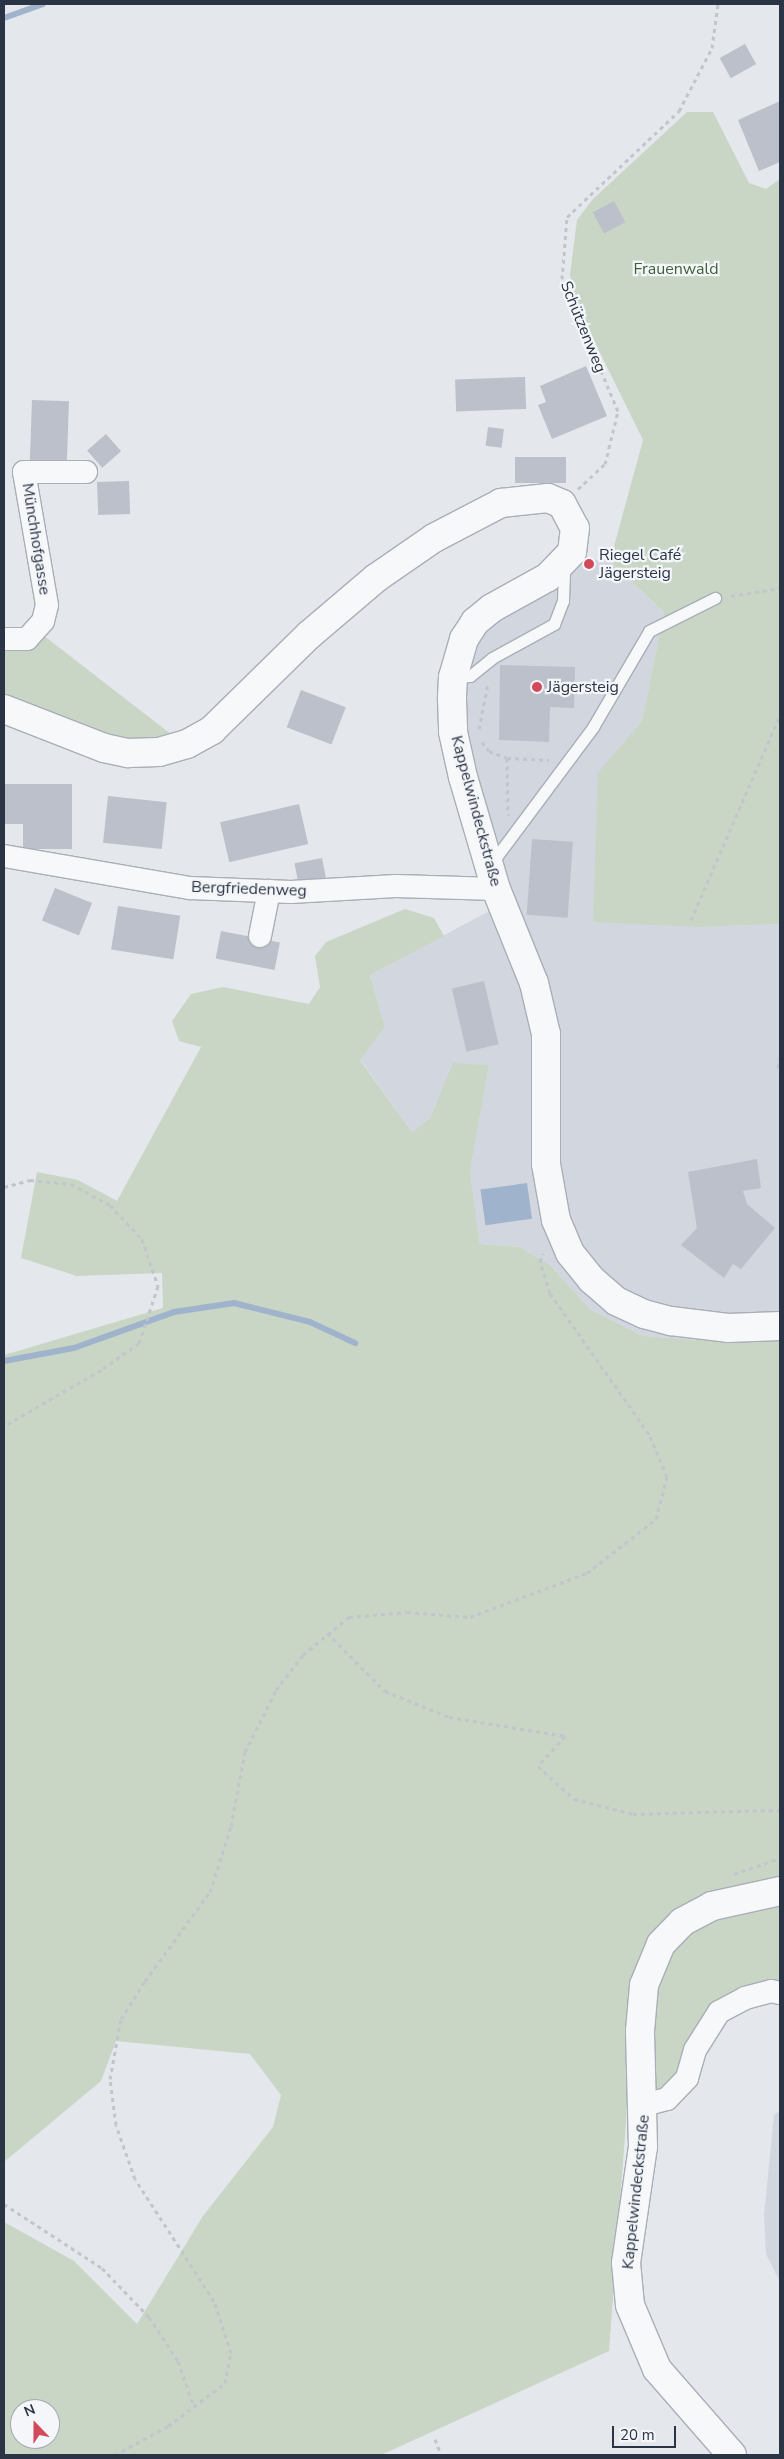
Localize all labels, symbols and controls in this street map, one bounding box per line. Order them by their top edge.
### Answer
park label: Frauenwald [634,259,718,279]
street label: Schützenweg [556,278,610,376]
street label: Münchhofgasse [18,482,54,596]
place label: Riegel Café Jägersteig [599,545,681,583]
marker: Riegel Café Jägersteig [583,558,595,570]
place label: Jägersteig [547,677,619,697]
marker: Jägersteig [531,681,543,693]
street label: Kappelwindeckstraße [447,734,505,888]
street label: Bergfriedenweg [191,877,307,901]
street label: Kappelwindeckstraße [618,2114,654,2270]
north arrow [10,2399,60,2449]
text: N [21,2400,38,2421]
scale bar [614,2416,678,2448]
text: 20 m [620,2425,655,2445]

